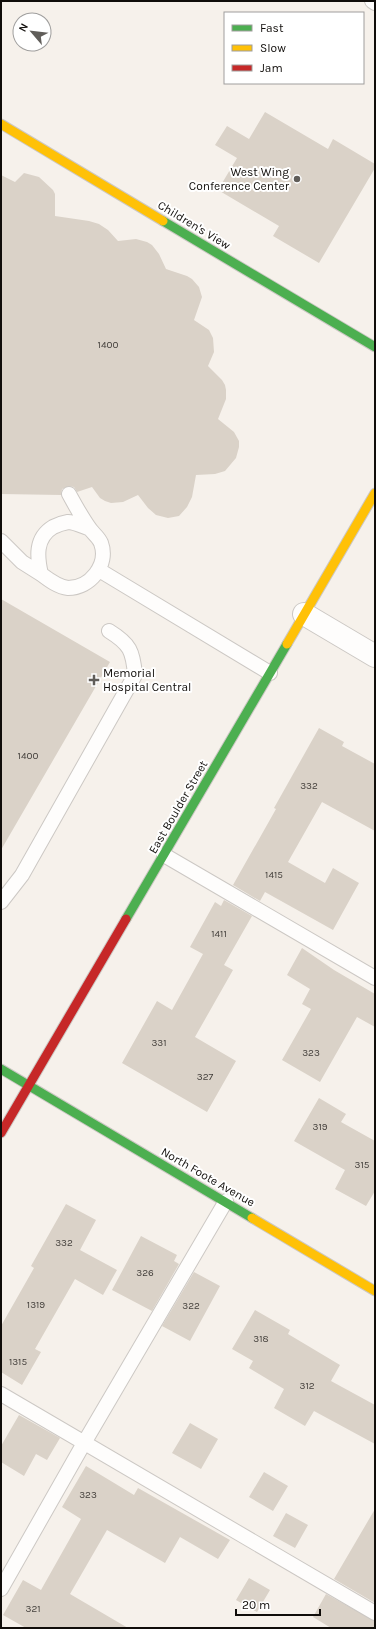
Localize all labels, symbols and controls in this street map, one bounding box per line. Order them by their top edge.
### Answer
north arrow [12,12,52,52]
legend [224,12,364,84]
text: N [16,21,31,34]
text: Fast [260,21,284,35]
text: Slow [260,41,286,55]
text: Jam [260,61,283,75]
place label: West Wing Conference Center [189,165,290,193]
marker: West Wing Conference Center [292,174,302,184]
street label: Children's View [155,198,233,252]
house number: 1400 [98,339,118,351]
place label: Memorial Hospital Central [103,666,191,694]
marker: Memorial Hospital Central [88,674,100,686]
house number: 1400 [18,750,38,762]
street label: East Boulder Street [146,758,211,856]
house number: 332 [300,780,318,792]
house number: 1415 [265,869,283,881]
house number: 1411 [211,928,227,940]
house number: 331 [151,1037,167,1049]
house number: 323 [302,1047,320,1059]
house number: 327 [197,1071,213,1083]
house number: 319 [312,1121,328,1133]
street label: North Foote Avenue [159,1144,257,1210]
house number: 315 [355,1159,370,1171]
house number: 332 [55,1237,73,1249]
house number: 326 [136,1267,154,1279]
house number: 1319 [27,1299,45,1311]
house number: 322 [182,1300,200,1312]
house number: 318 [253,1333,269,1345]
house number: 1315 [9,1356,27,1368]
house number: 312 [299,1380,315,1392]
house number: 323 [79,1489,97,1501]
scale bar [236,1591,320,1617]
text: 20 m [242,1598,270,1612]
house number: 321 [25,1603,41,1615]

